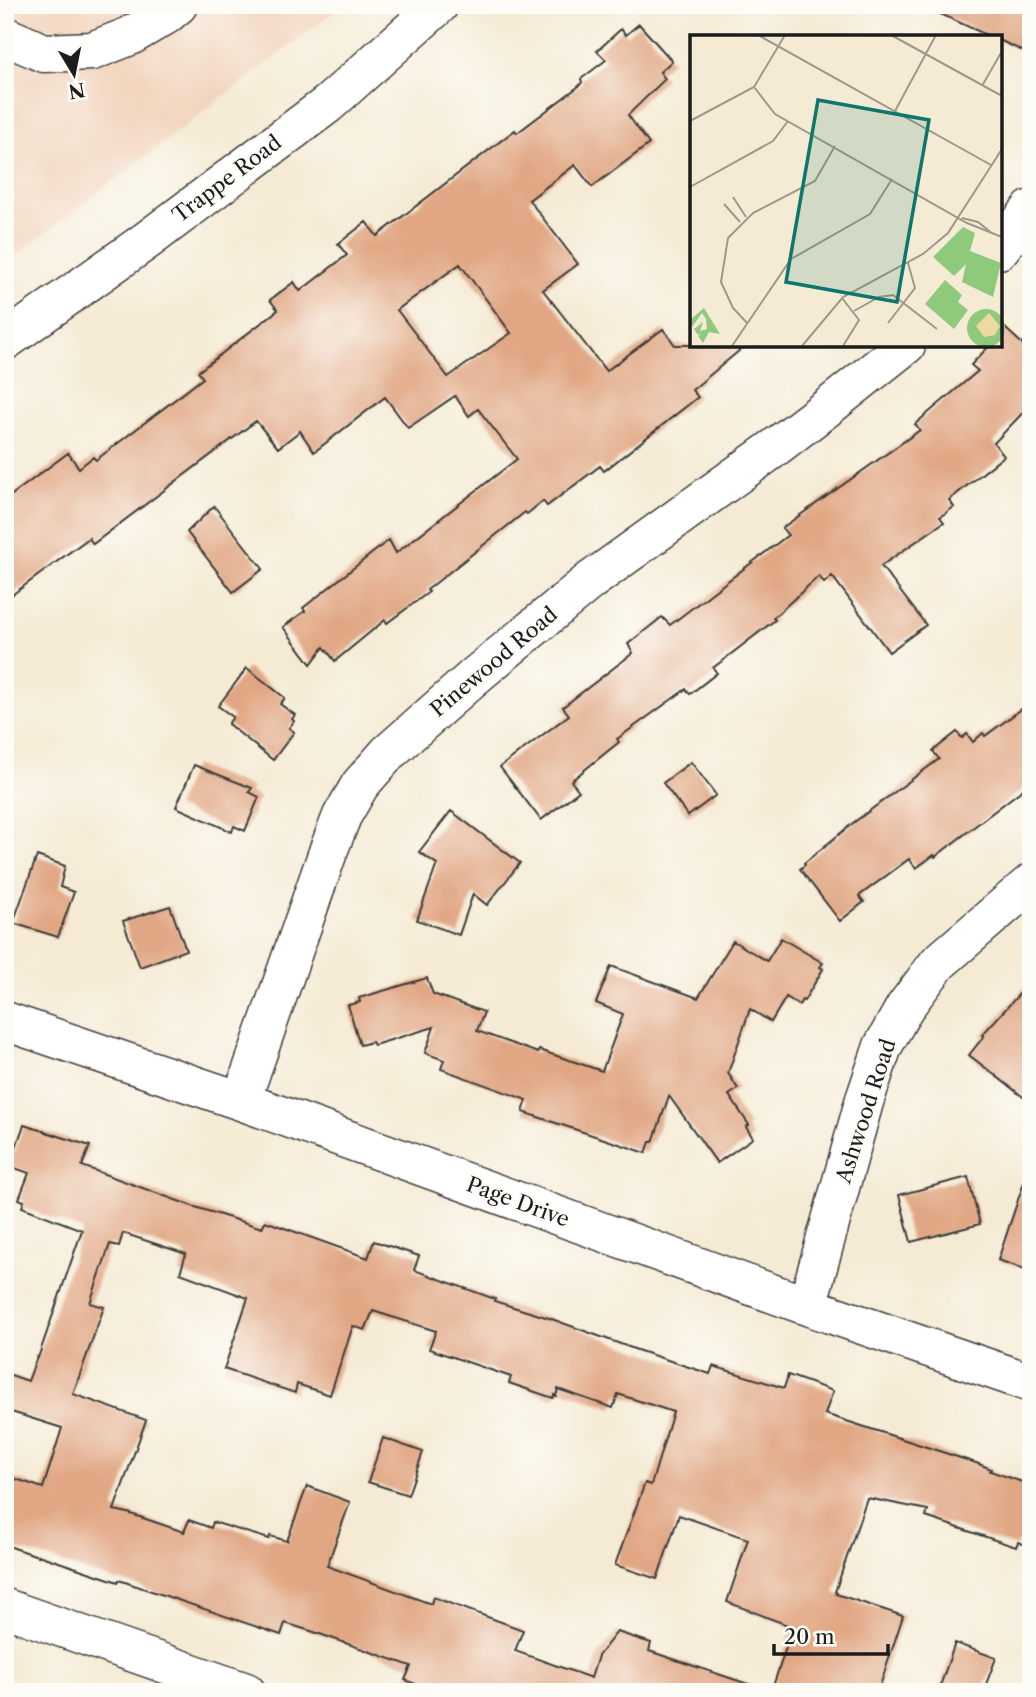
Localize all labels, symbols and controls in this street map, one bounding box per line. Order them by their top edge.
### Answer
inset map [690,35,1001,346]
north arrow [38,38,108,108]
text: N [67,77,87,103]
street label: Trappe Road [167,130,286,228]
street label: Pinewood Road [425,601,562,722]
street label: Ashwood Road [830,1035,901,1187]
street label: Page Drive [463,1171,573,1232]
scale bar [774,1613,887,1657]
text: 20 m [784,1624,835,1649]

